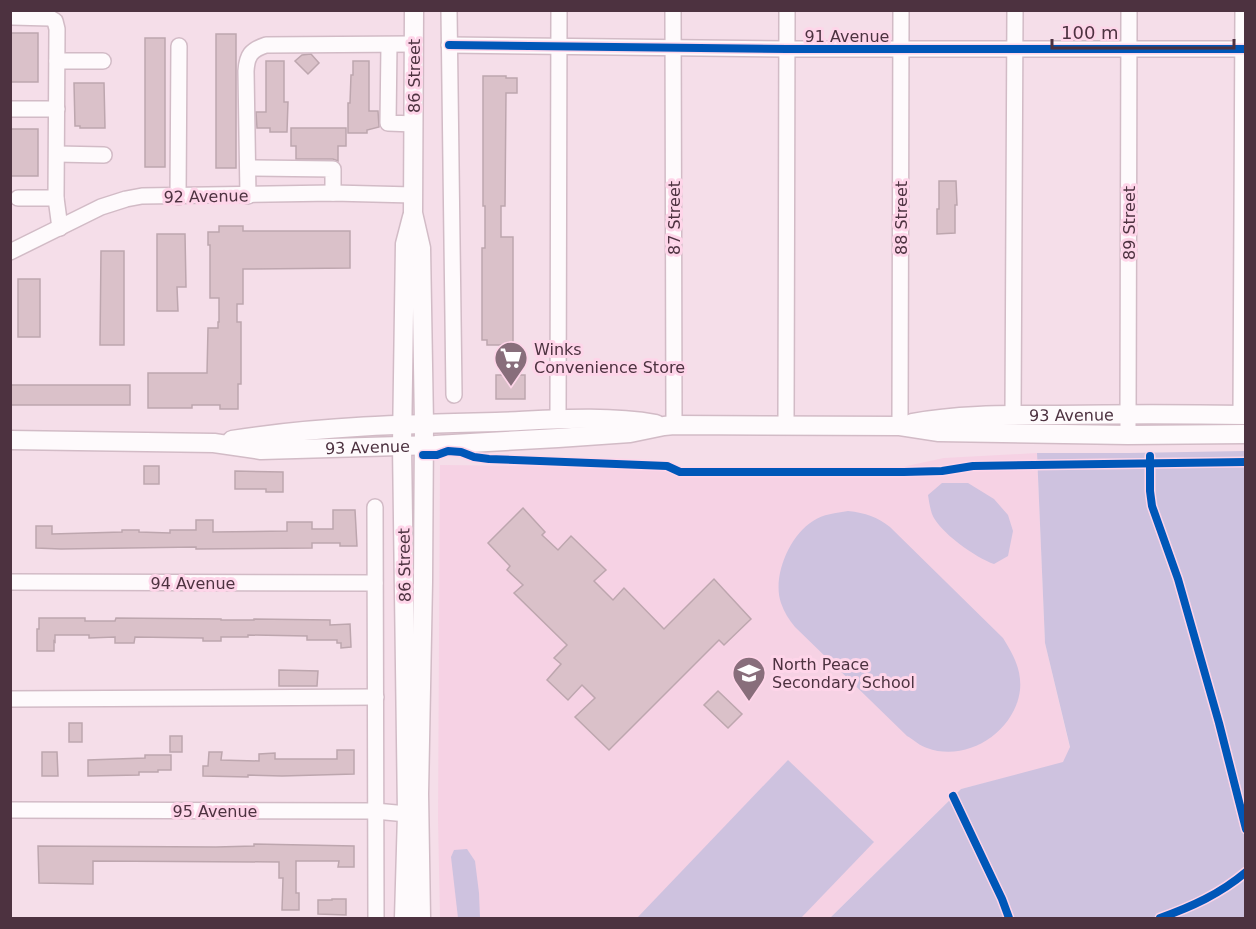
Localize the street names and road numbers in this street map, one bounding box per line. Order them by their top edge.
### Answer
street label: 91 Avenue [805,27,889,46]
street label: 86 Street [405,39,424,113]
street label: 87 Street [665,181,684,255]
street label: 88 Street [892,181,911,255]
street label: 92 Avenue [163,186,249,207]
street label: 89 Street [1120,186,1139,260]
street label: 93 Avenue [1029,405,1114,425]
street label: 93 Avenue [325,437,410,458]
street label: 86 Street [394,528,415,602]
street label: 94 Avenue [151,574,235,593]
street label: 95 Avenue [173,802,257,821]

